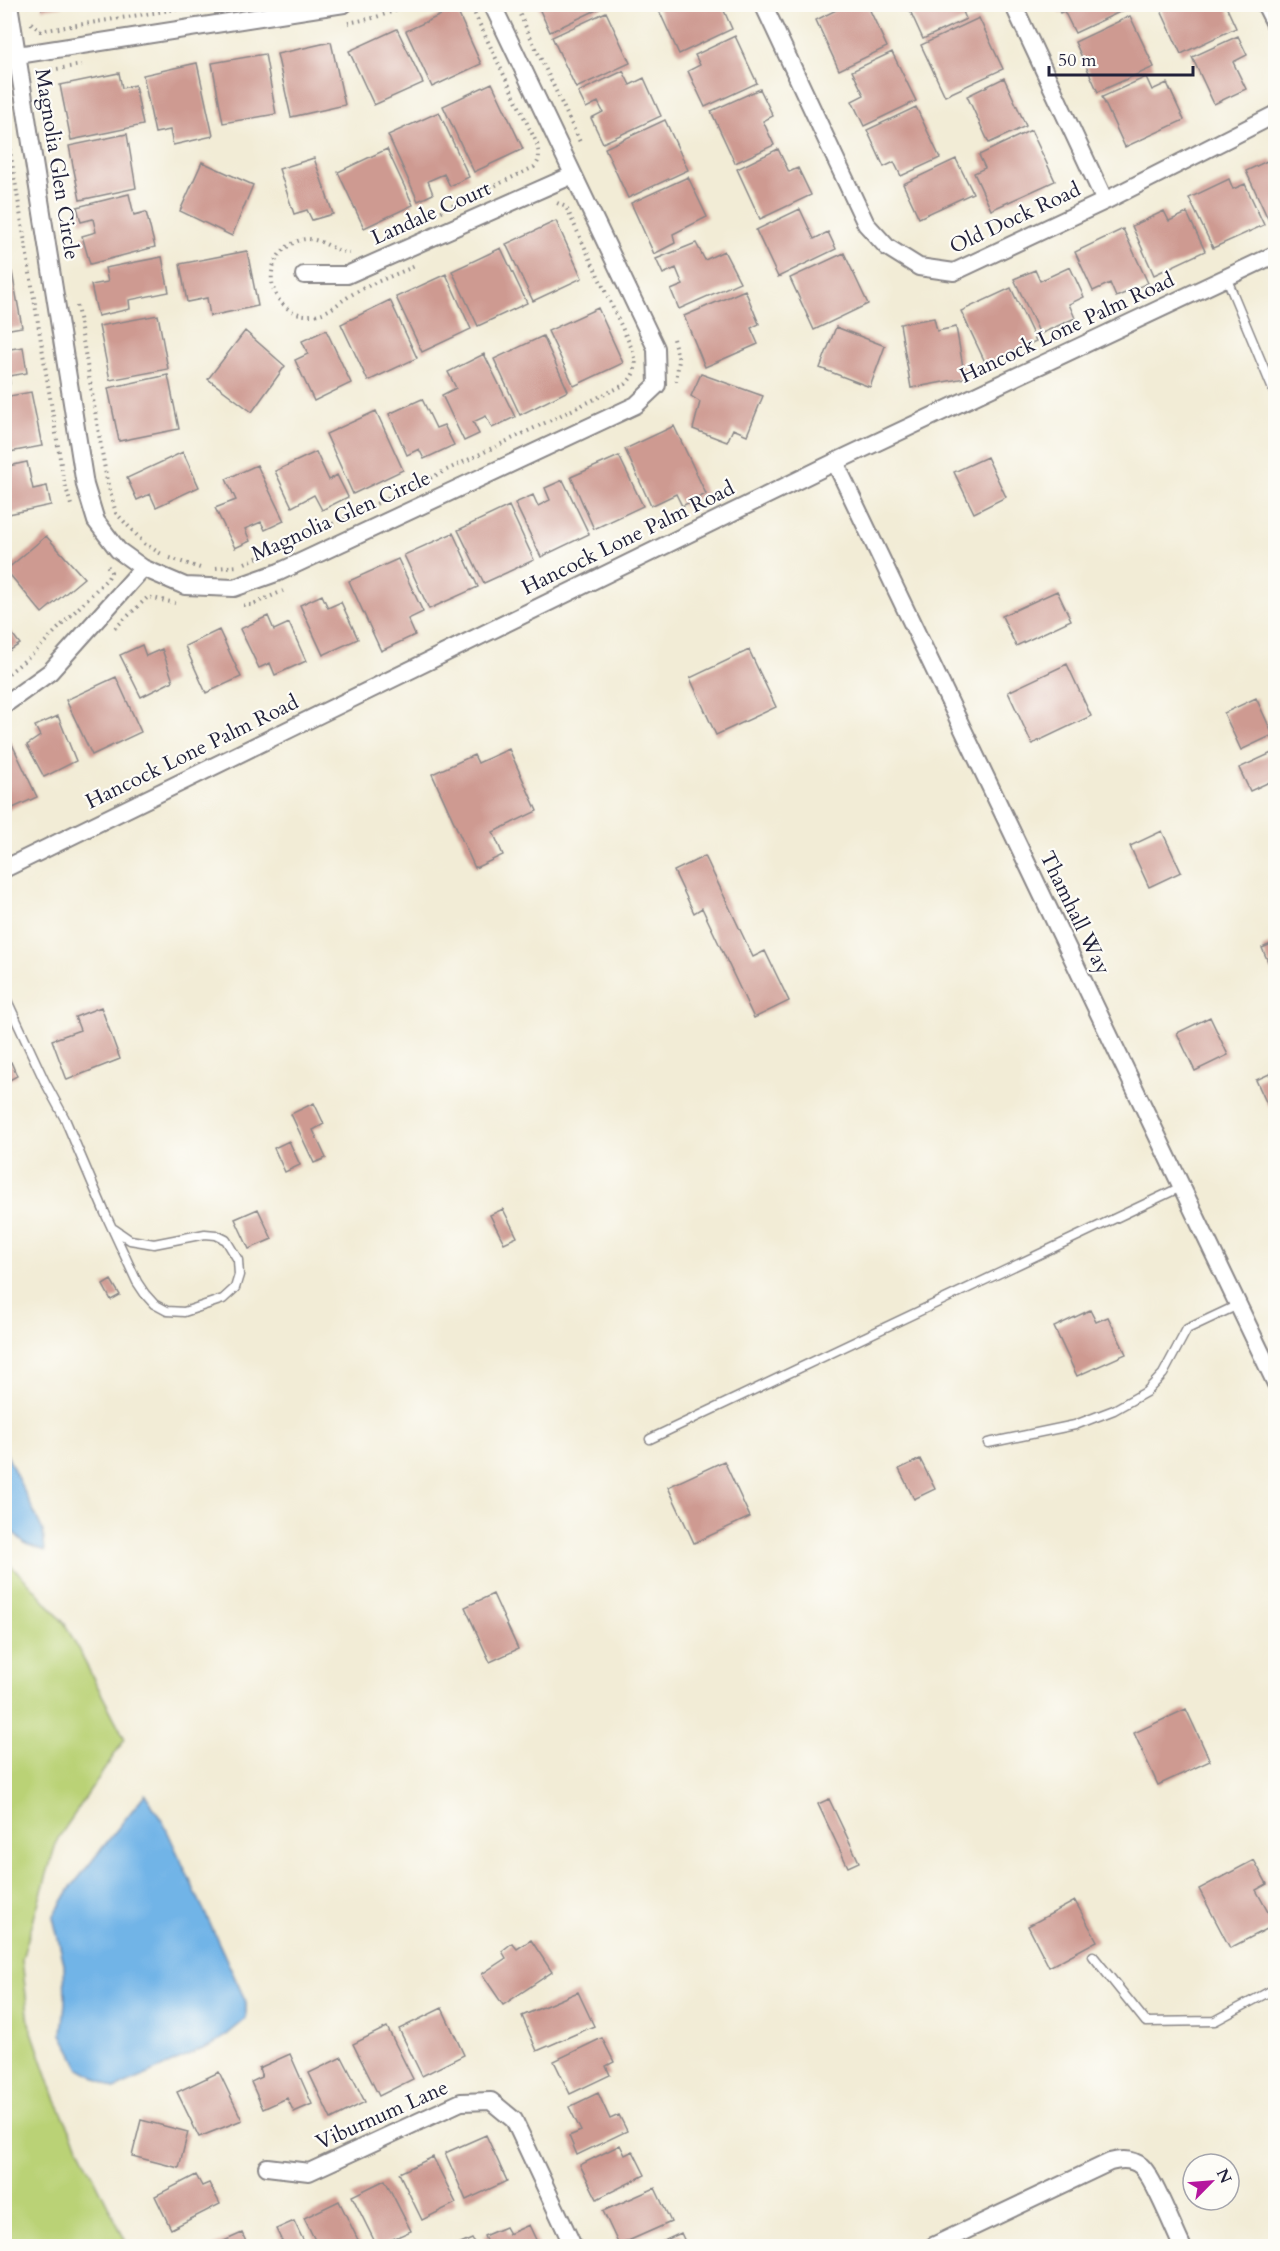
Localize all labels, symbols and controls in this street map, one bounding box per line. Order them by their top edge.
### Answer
scale bar [1049,39,1193,77]
text: 50 m [1058,48,1097,73]
street label: Magnolia Glen Circle [28,66,86,262]
street label: Landale Court [367,174,496,252]
street label: Old Dock Road [945,175,1085,261]
street label: Hancock Lone Palm Road [955,266,1179,390]
street label: Magnolia Glen Circle [247,463,435,569]
street label: Hancock Lone Palm Road [517,474,739,602]
street label: Hancock Lone Palm Road [81,688,303,816]
street label: Thamhall Way [1033,846,1117,980]
street label: Viburnum Lane [311,2073,453,2157]
north arrow [1181,2152,1241,2212]
text: N [1211,2165,1237,2187]

